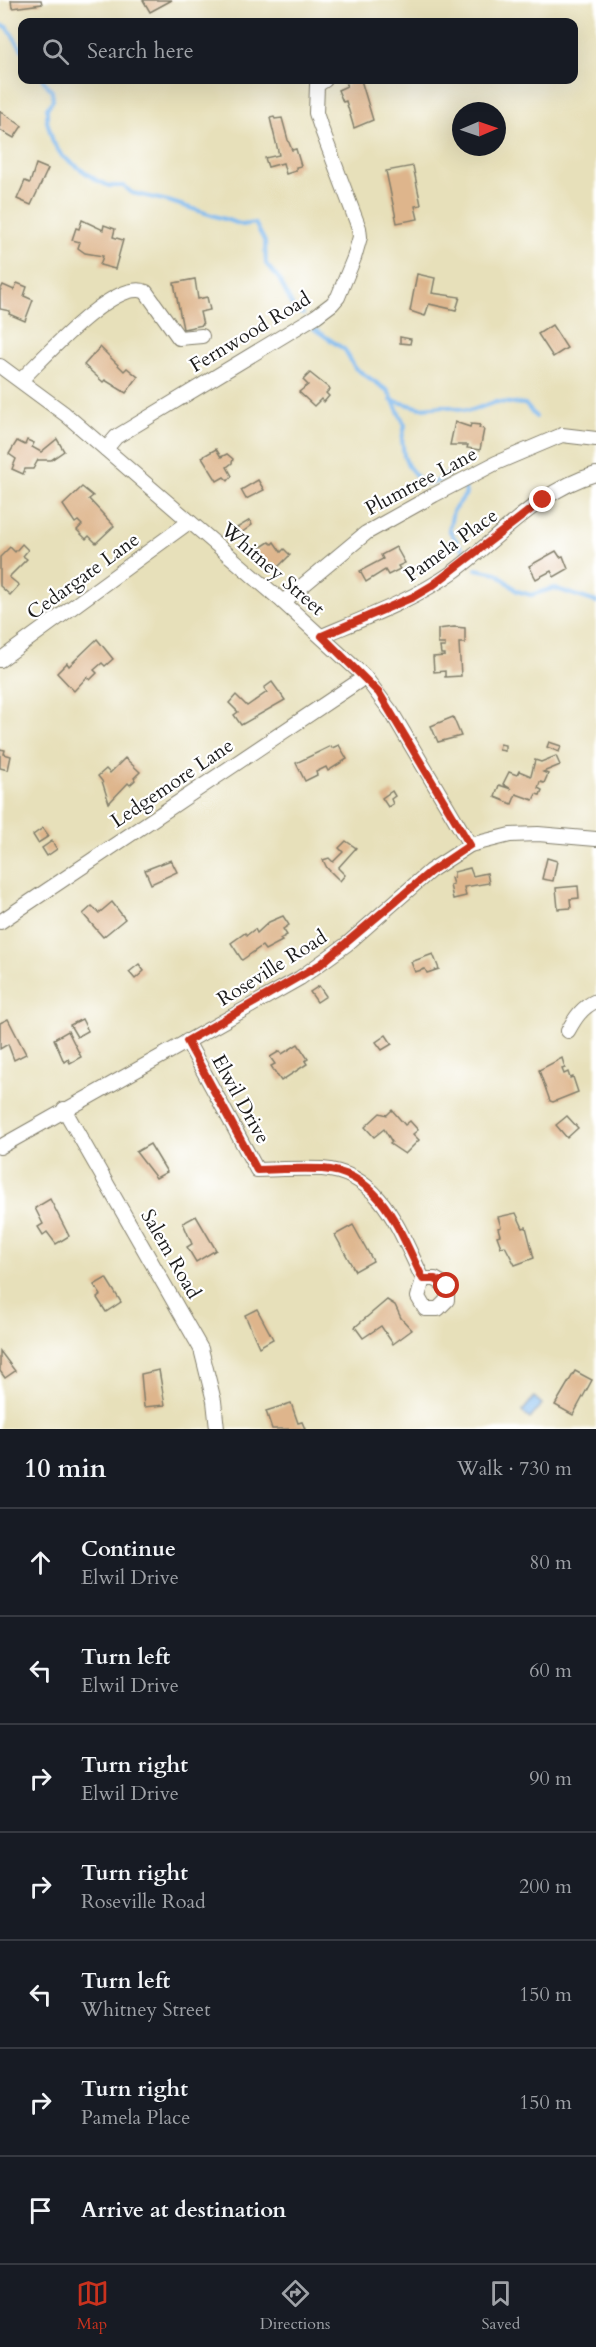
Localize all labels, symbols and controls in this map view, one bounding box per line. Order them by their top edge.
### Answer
search box [18,18,578,84]
icon: search [39,35,72,68]
text: Search here [87,36,194,66]
north arrow [452,102,506,156]
street label: Fernwood Road [184,285,316,379]
street label: Plumtree Lane [360,440,482,522]
route end [529,486,555,512]
street label: Pamela Place [399,502,503,588]
street label: Whitney Street [215,516,331,622]
street label: Cedargate Lane [21,526,145,626]
street label: Ledgemore Lane [105,732,239,834]
street label: Roseville Road [212,923,332,1013]
street label: Elwil Drive [205,1050,277,1148]
street label: Salem Road [135,1204,208,1304]
route start [433,1272,459,1298]
text: 10 min [24,1451,107,1486]
text: Walk · 730 m [457,1455,572,1482]
text: Continue [81,1534,176,1564]
icon: ahead [24,1546,57,1579]
text: 80 m [529,1549,572,1576]
text: Elwil Drive [81,1564,179,1591]
text: Turn left [81,1642,170,1672]
icon: left [24,1654,57,1687]
text: 60 m [529,1657,572,1684]
text: Elwil Drive [81,1672,179,1699]
text: Turn right [81,1750,188,1780]
icon: right [24,1762,57,1795]
text: 90 m [529,1765,572,1792]
text: Elwil Drive [81,1780,179,1807]
text: Turn right [81,1858,188,1888]
icon: right [24,1870,57,1903]
text: 200 m [519,1873,572,1900]
text: Roseville Road [81,1888,206,1915]
text: Turn left [81,1966,170,1996]
icon: left [24,1978,57,2011]
text: 150 m [519,1981,572,2008]
text: Whitney Street [81,1996,211,2023]
text: Turn right [81,2074,188,2104]
icon: right [24,2086,57,2119]
text: 150 m [519,2089,572,2116]
text: Pamela Place [81,2104,190,2131]
icon: arrive [24,2194,57,2227]
text: Arrive at destination [81,2195,286,2225]
tab: Map [76,2277,109,2335]
tab: Directions [260,2277,330,2335]
tab: Saved [482,2277,520,2335]

